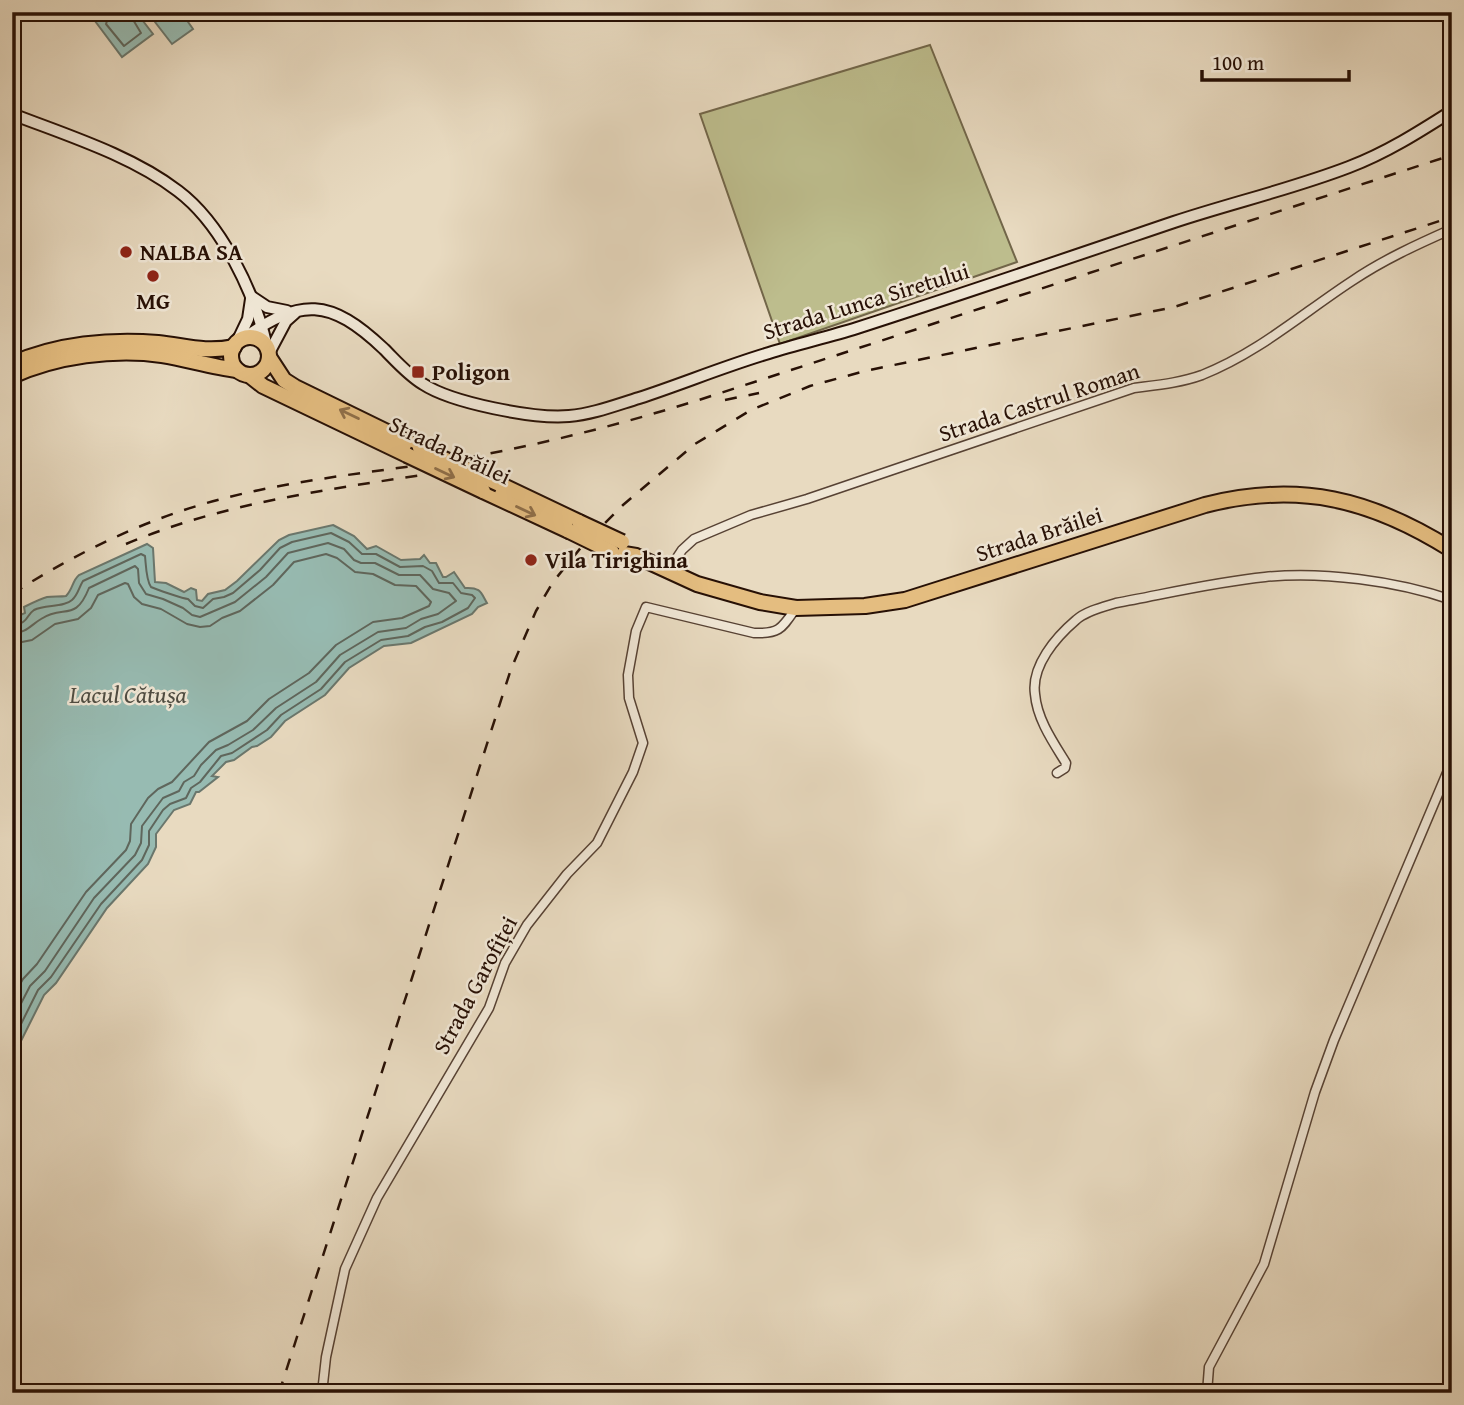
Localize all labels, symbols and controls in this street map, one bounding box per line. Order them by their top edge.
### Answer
scale bar [1202,38,1348,82]
text: 100 m [1212,47,1264,78]
place label: NALBA SA [140,235,243,268]
marker: NALBA SA [118,244,134,260]
street label: Strada Lunca Siretului [759,253,973,348]
marker: MG [145,268,161,284]
place label: MG [136,284,170,317]
street label: Strada Castrul Roman [934,353,1144,450]
place label: Poligon [432,355,510,388]
marker: Poligon [410,364,426,380]
one-way arrow [339,407,360,420]
street label: Strada Brăilei [384,407,517,492]
one-way arrow [434,467,455,480]
street label: Strada Brăilei [971,498,1106,569]
one-way arrow [515,505,536,518]
place label: Vila Tirighina [545,543,688,576]
marker: Vila Tirighina [523,552,539,568]
water label: Lacul Cătușa [68,677,187,712]
street label: Strada Garofiței [424,910,525,1060]

